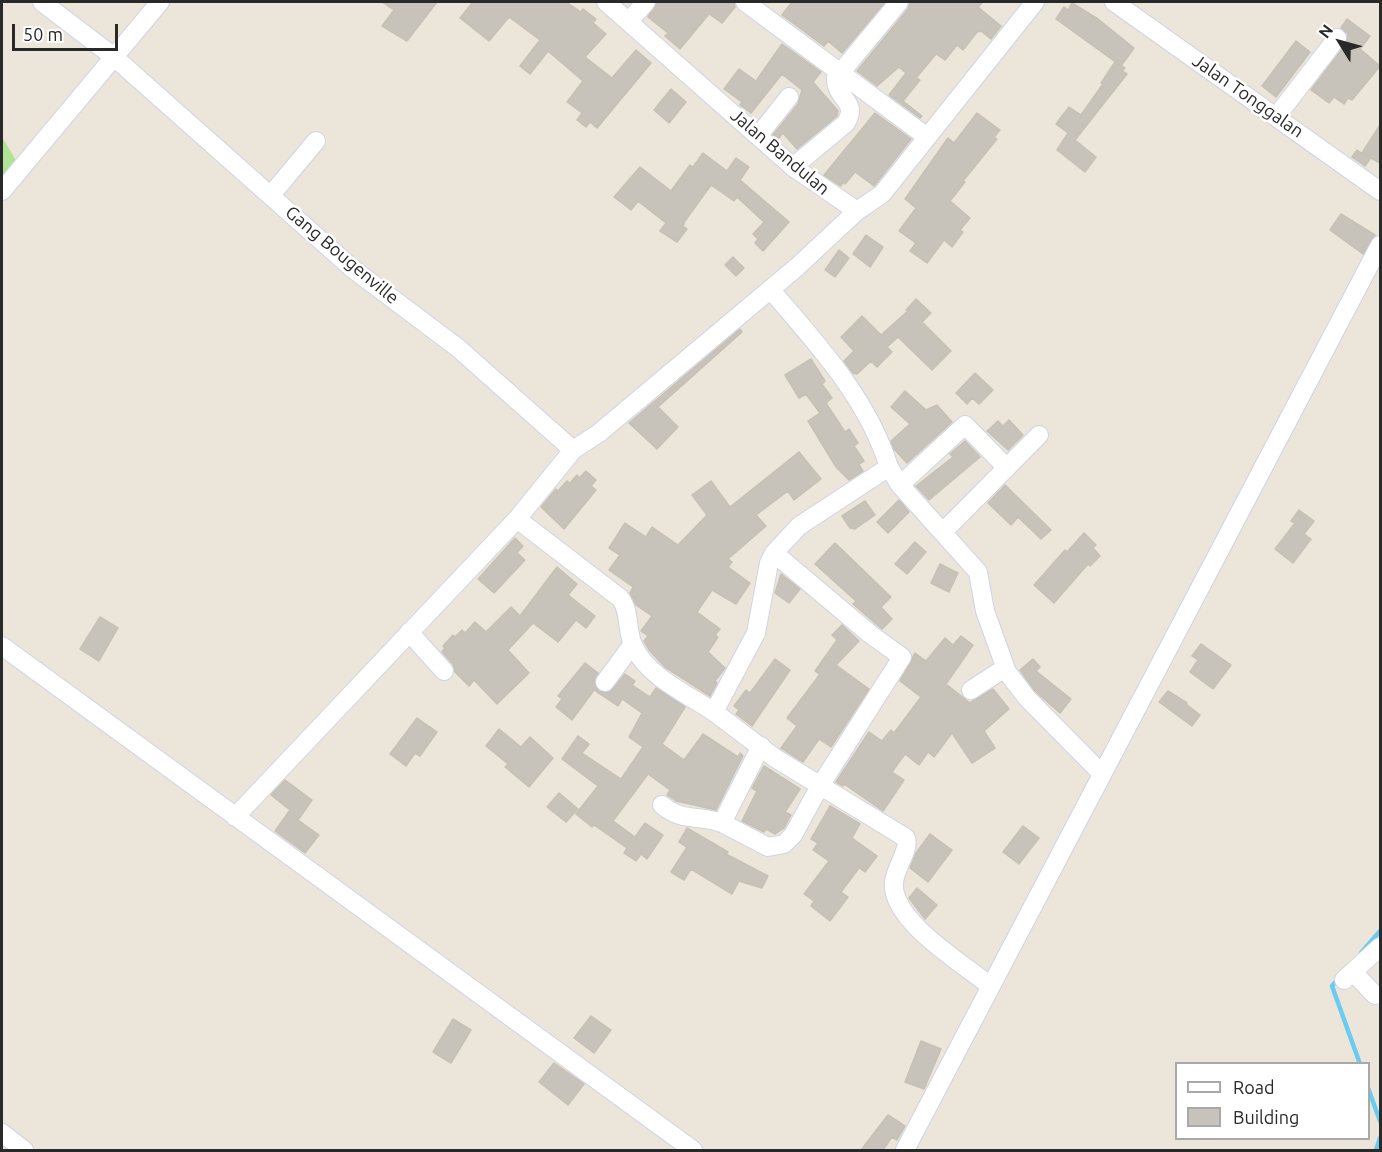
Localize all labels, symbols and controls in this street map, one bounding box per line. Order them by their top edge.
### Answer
scale bar [15,12,122,50]
north arrow [1310,12,1370,72]
text: N [1315,21,1336,41]
text: 50 m [23,24,63,44]
street label: Jalan Tonggalan [1188,50,1308,142]
street label: Jalan Bandulan [726,104,834,200]
street label: Gang Bougenville [281,201,403,309]
legend [1175,1062,1370,1140]
text: Road [1233,1077,1275,1097]
text: Building [1233,1107,1299,1127]

